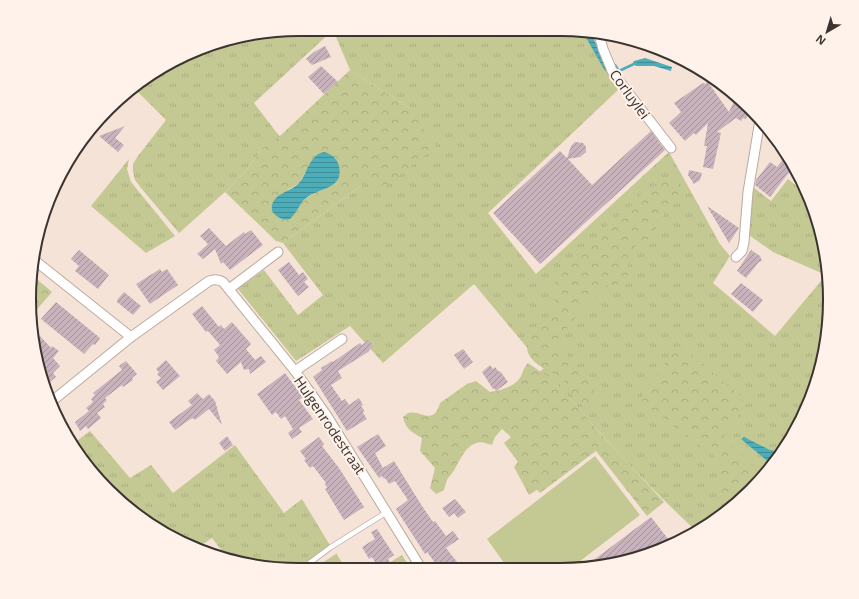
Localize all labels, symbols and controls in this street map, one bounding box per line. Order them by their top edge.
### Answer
north arrow [807,12,847,52]
text: N [812,32,829,49]
street label: Corluylei [606,65,654,123]
street label: Hulgenrodestraat [290,372,370,478]

